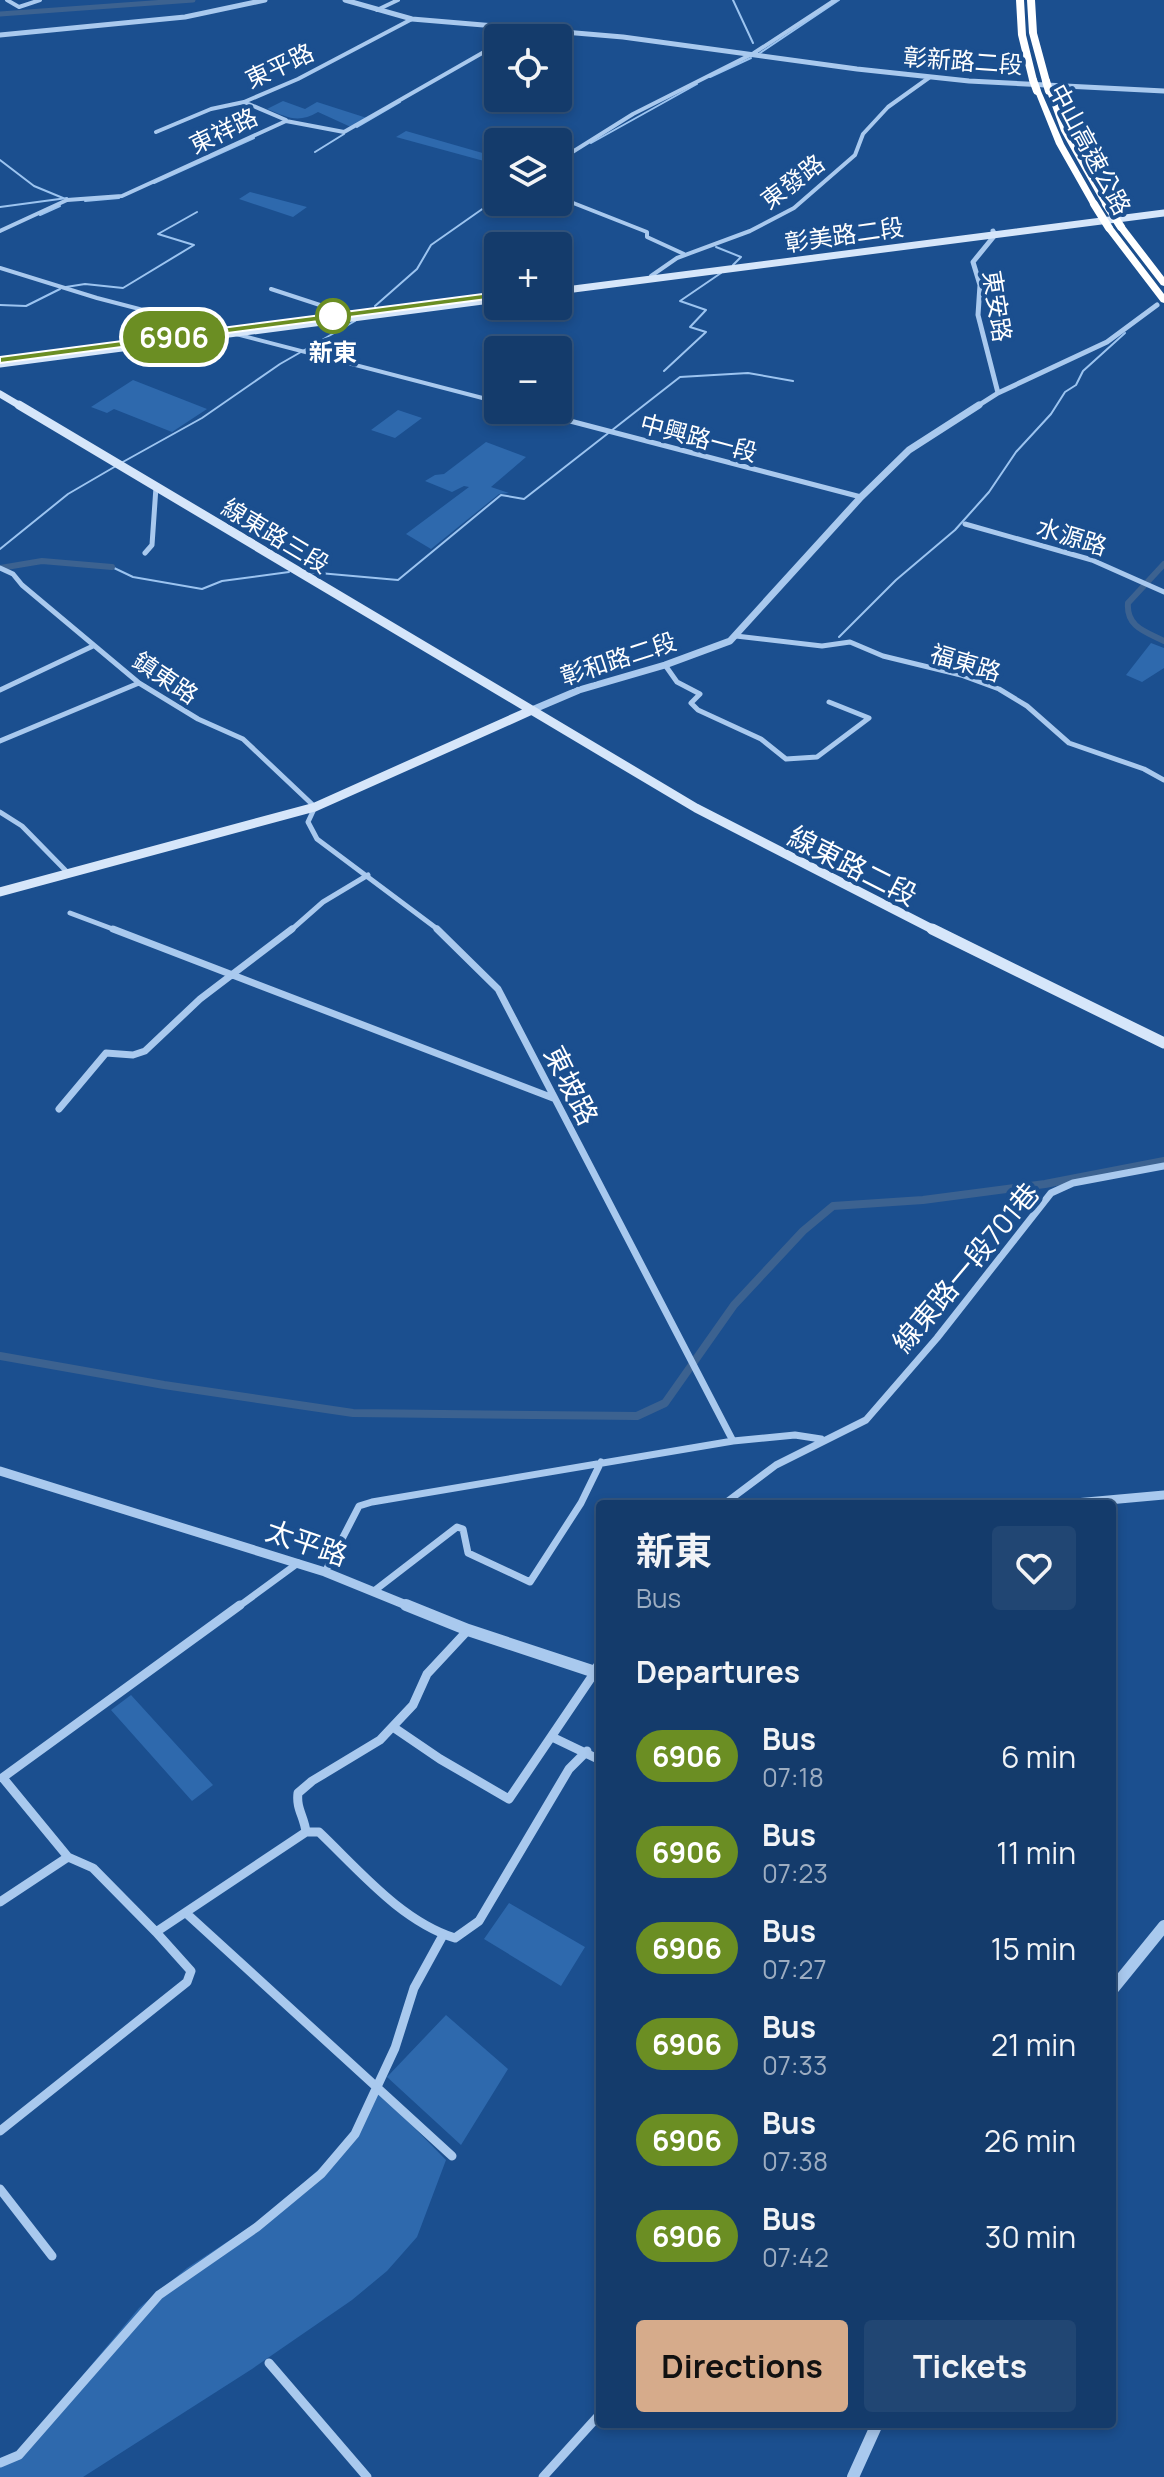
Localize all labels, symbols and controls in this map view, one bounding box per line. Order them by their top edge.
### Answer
map controls [484,24,572,424]
button: locate [484,24,572,112]
street label: 東平路 [239,35,319,95]
street label: 彰新路二段 [902,39,1024,81]
street label: 中山高速公路 [1043,78,1139,220]
street label: 東祥路 [183,99,263,161]
button: layers [484,128,572,216]
street label: 東發路 [753,146,831,216]
street label: 彰美路二段 [782,209,906,259]
button: + [484,232,572,320]
street label: 東安路 [976,268,1020,344]
marker: 新東 [316,299,350,333]
line badge: 6906 [118,311,230,363]
text: 6906 [139,318,209,356]
place label: 新東 [309,335,357,368]
button: − [484,336,572,424]
street label: 中興路一段 [637,406,761,468]
street label: 線東路三段 [216,490,336,580]
street label: 水源路 [1033,510,1111,562]
street label: 彰和路二段 [556,624,680,692]
street label: 福東路 [927,636,1005,688]
street label: 鎮東路 [127,643,205,711]
street label: 線東路二段 [782,816,924,914]
street label: 東坡路 [536,1039,608,1131]
street label: 線東路一段701巷 [883,1174,1047,1360]
street label: 太平路 [261,1510,353,1574]
text: 新東 [636,1524,712,1576]
button: heart [992,1526,1076,1610]
text: Bus [636,1580,681,1616]
text: Departures [636,1651,800,1692]
text: Bus [762,1718,816,1759]
text: 6 min [1001,1736,1076,1777]
text: 6906 [652,1737,722,1775]
text: 07:18 [762,1759,824,1795]
text: Bus [762,1814,816,1855]
text: 11 min [996,1832,1076,1873]
text: 6906 [652,1833,722,1871]
text: 07:23 [762,1855,828,1891]
text: Bus [762,1910,816,1951]
text: 15 min [991,1928,1076,1969]
text: 6906 [652,1929,722,1967]
text: 07:27 [762,1951,827,1987]
text: Bus [762,2006,816,2047]
text: 21 min [991,2024,1076,2065]
text: 6906 [652,2025,722,2063]
text: 07:33 [762,2047,827,2083]
text: Bus [762,2102,816,2143]
text: 26 min [984,2120,1076,2161]
text: 6906 [652,2121,722,2159]
text: 07:38 [762,2143,828,2179]
text: Bus [762,2198,816,2239]
text: 30 min [985,2216,1076,2257]
text: 6906 [652,2217,722,2255]
text: 07:42 [762,2239,829,2275]
button: Directions [636,2320,848,2412]
button: Tickets [864,2320,1076,2412]

